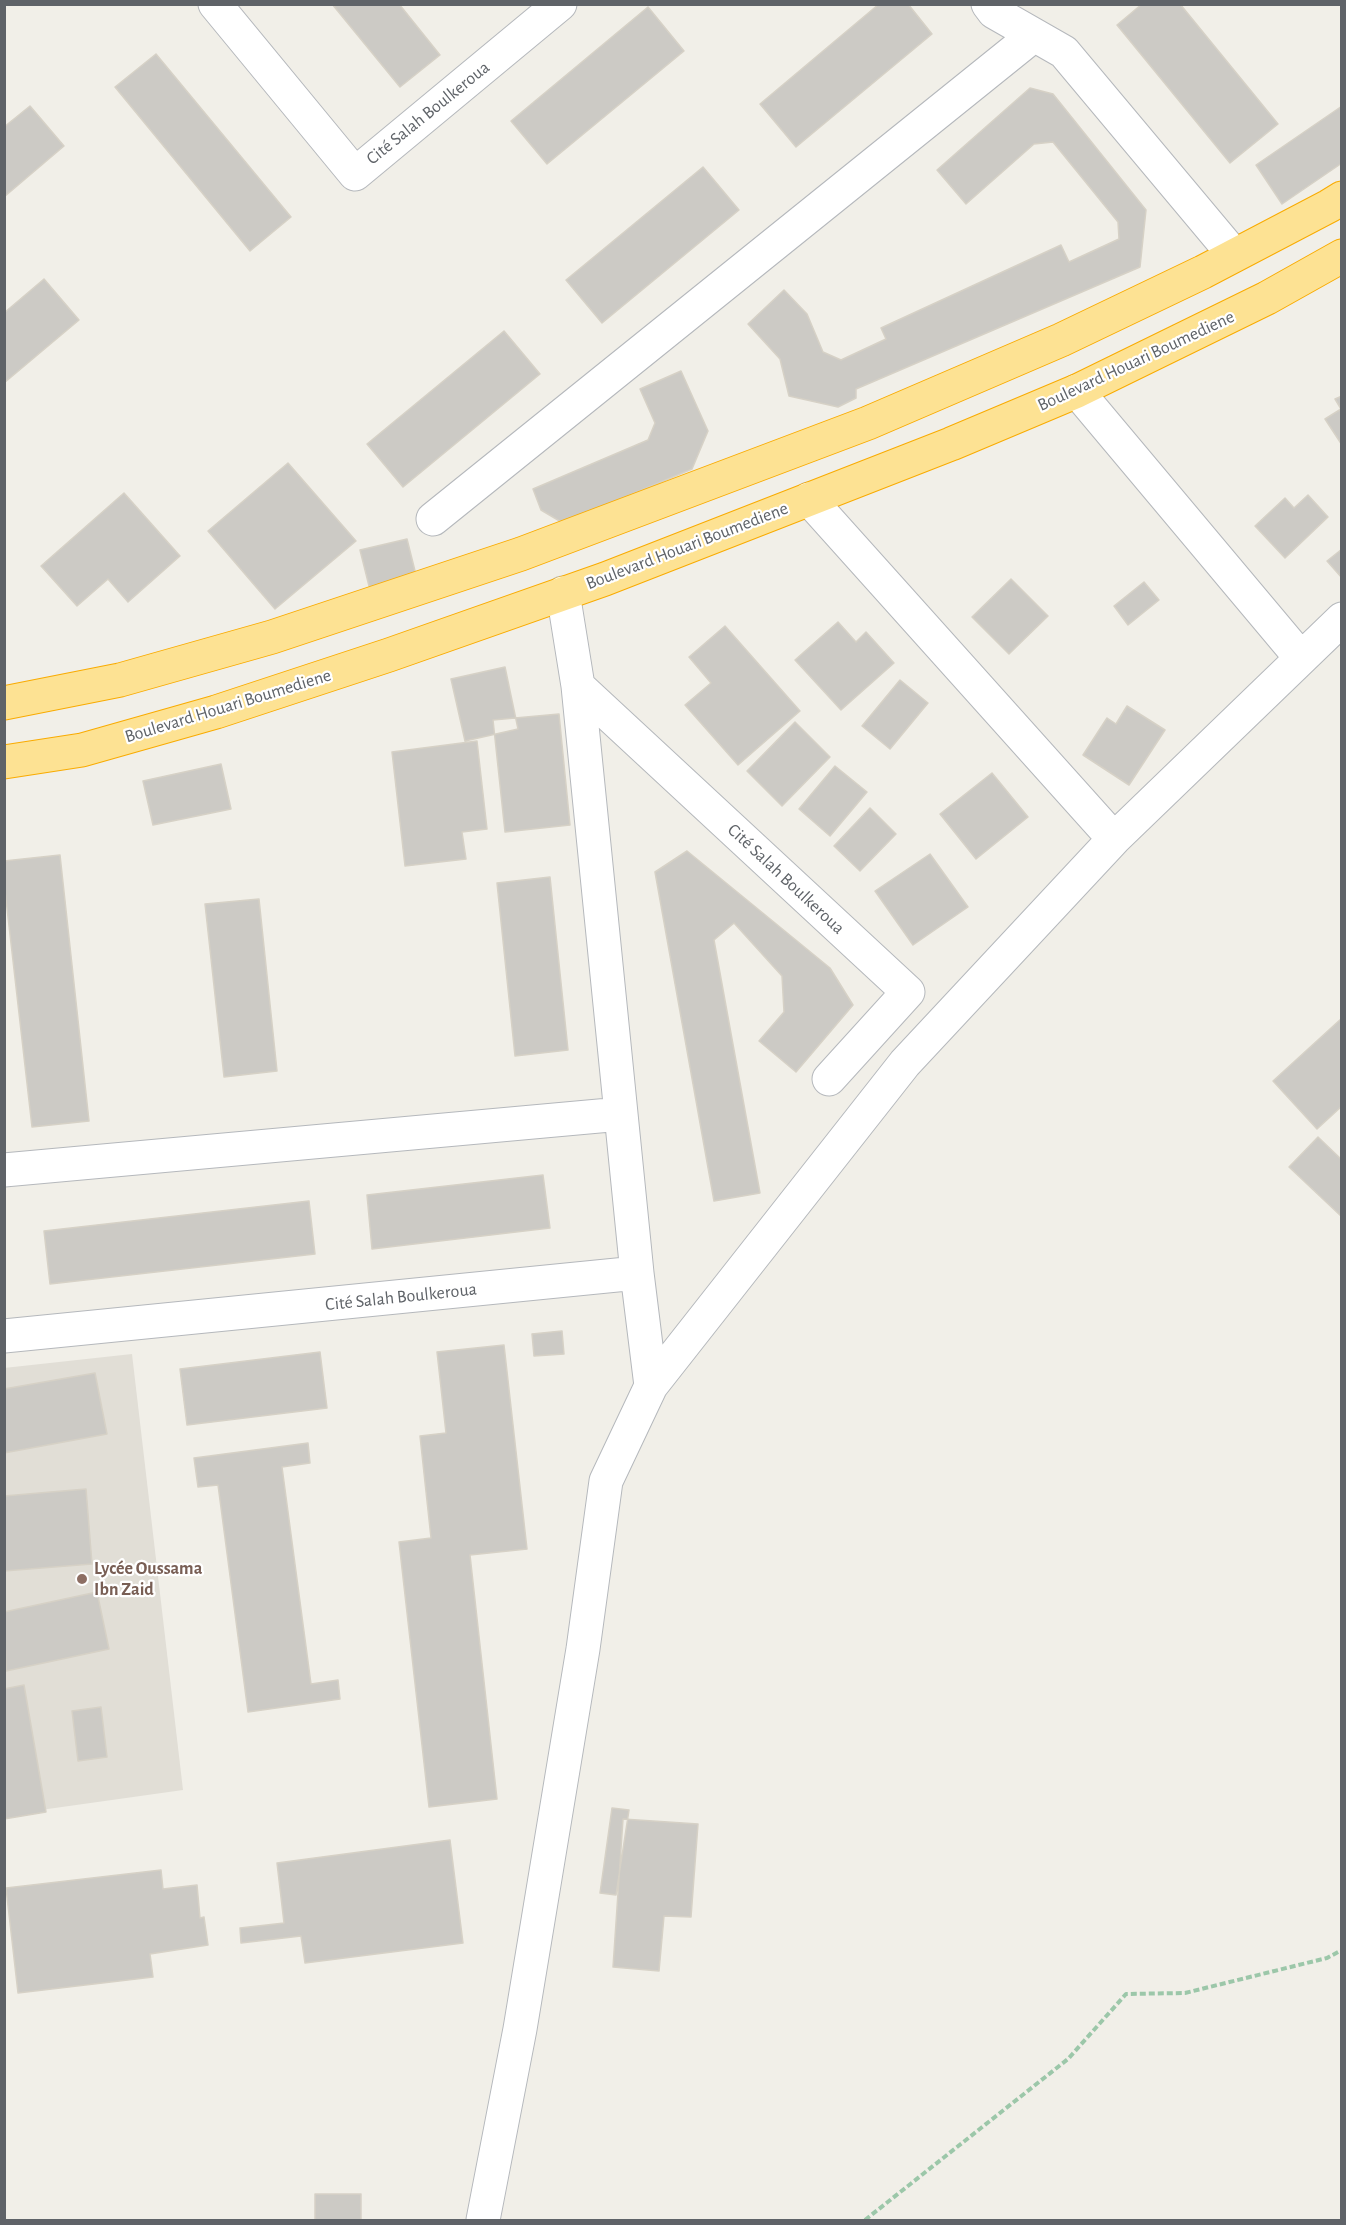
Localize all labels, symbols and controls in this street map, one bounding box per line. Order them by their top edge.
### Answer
street label: Cité Salah Boulkeroua [362,57,494,169]
street label: Boulevard Houari Boumediene [1034,306,1238,416]
street label: Boulevard Houari Boumediene [583,497,791,595]
street label: Boulevard Houari Boumediene [122,664,334,748]
street label: Cité Salah Boulkeroua [723,819,849,939]
street label: Cité Salah Boulkeroua [324,1278,478,1316]
place label: Lycée Oussama Ibn Zaid [94,1558,202,1600]
marker: Lycée Oussama Ibn Zaid [75,1572,89,1586]

